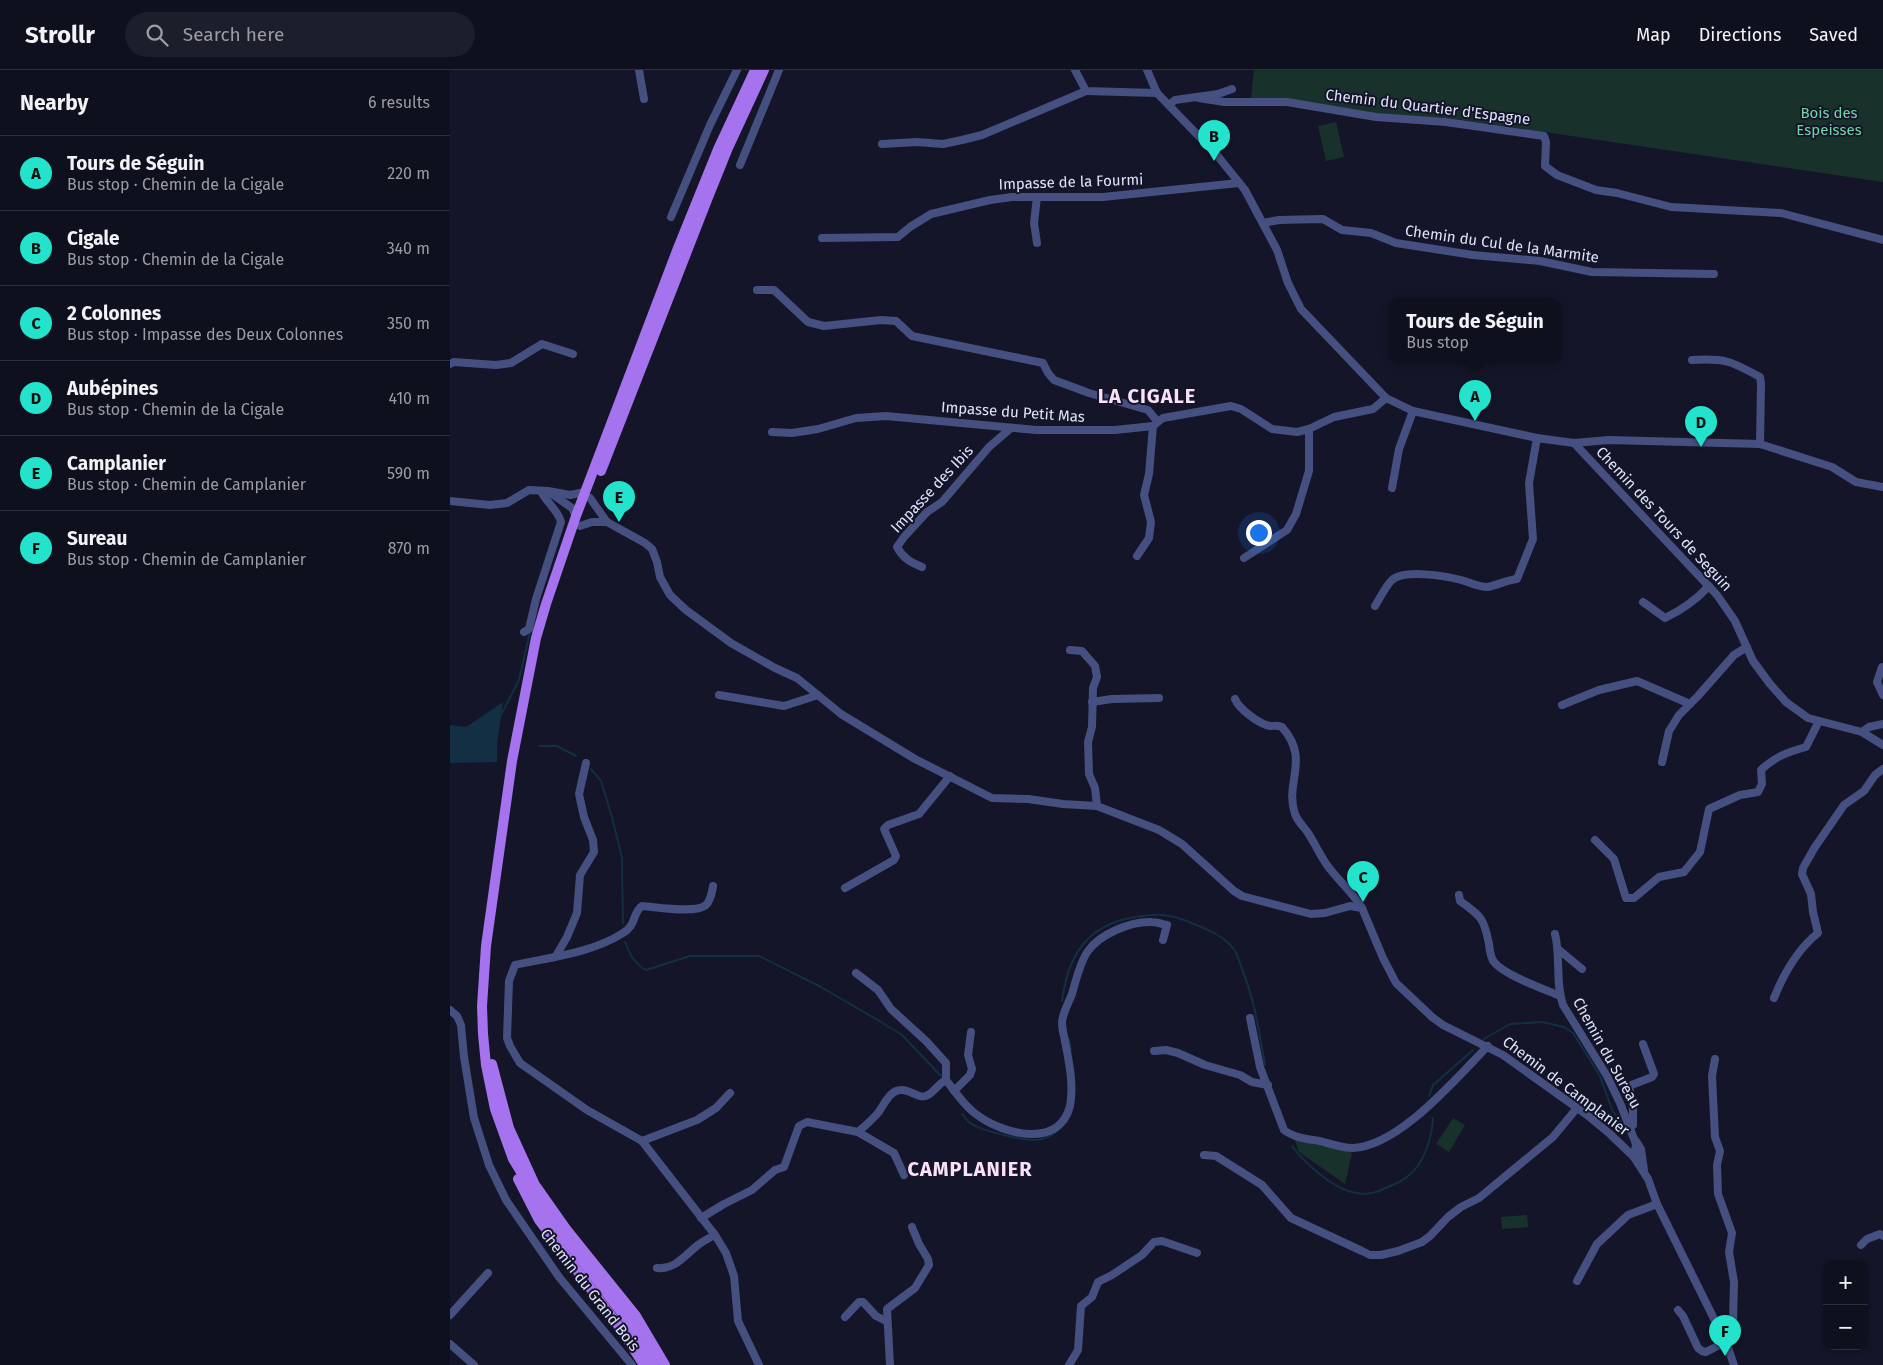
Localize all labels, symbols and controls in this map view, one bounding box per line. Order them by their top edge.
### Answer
search box [125,12,475,57]
text: Strollr [25,21,95,49]
icon: search [143,21,171,49]
text: Search here [183,23,284,46]
text: Map [1636,24,1671,46]
text: Directions [1699,24,1781,46]
text: Saved [1809,24,1858,46]
street label: Chemin du Quartier d'Espagne [1325,86,1531,128]
text: Nearby [20,90,88,116]
text: 6 results [368,93,430,112]
park label: Bois des Espeisses [1796,104,1862,139]
pin: B [1198,120,1230,161]
text: Tours de Séguin [67,152,204,175]
text: A [31,164,41,183]
text: 220 m [387,164,430,183]
street label: Impasse de la Fourmi [998,170,1144,194]
text: Bus stop · Chemin de la Cigale [67,175,284,194]
street label: Chemin du Cul de la Marmite [1404,221,1600,267]
text: Cigale [67,227,120,250]
text: B [31,239,41,258]
text: 340 m [387,239,430,258]
text: Bus stop · Chemin de la Cigale [67,250,284,269]
popup [1389,298,1561,363]
text: 2 Colonnes [67,302,161,325]
text: Tours de Séguin [1406,310,1544,333]
text: C [31,314,41,333]
text: 350 m [387,314,430,333]
text: Bus stop · Impasse des Deux Colonnes [67,325,343,344]
text: Bus stop [1406,333,1469,352]
text: Aubépines [67,377,158,400]
pin: A [1459,380,1491,421]
district label: LA CIGALE [1098,384,1196,408]
text: D [31,389,41,408]
text: 410 m [389,389,430,408]
street label: Impasse du Petit Mas [941,398,1085,426]
text: Bus stop · Chemin de la Cigale [67,400,284,419]
pin: D [1685,406,1717,447]
street label: Impasse des Ibis [887,442,977,536]
street label: Chemin des Tours de Seguin [1592,443,1736,595]
text: Camplanier [67,452,166,475]
text: E [32,464,40,483]
text: 590 m [387,464,430,483]
text: Bus stop · Chemin de Camplanier [67,475,306,494]
pin: E [603,481,635,522]
your location [1246,520,1272,546]
text: Sureau [67,527,127,550]
text: F [32,539,40,558]
text: 870 m [388,539,430,558]
text: Bus stop · Chemin de Camplanier [67,550,306,569]
pin: C [1347,861,1379,902]
street label: Chemin du Sureau [1569,994,1645,1112]
street label: Chemin de Camplanier [1499,1033,1633,1140]
district label: CAMPLANIER [907,1157,1033,1181]
street label: Chemin du Grand Bois [537,1225,643,1355]
map controls [1823,1260,1868,1350]
button: + [1823,1260,1868,1305]
button: − [1823,1305,1868,1350]
pin: F [1709,1315,1741,1356]

